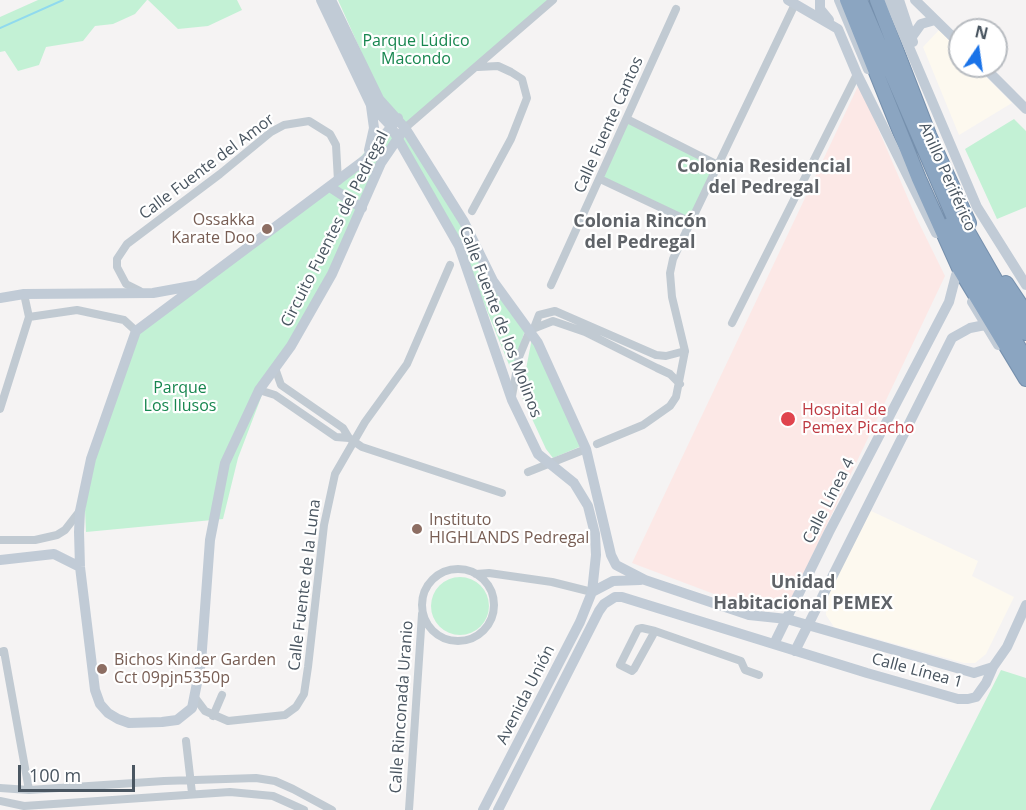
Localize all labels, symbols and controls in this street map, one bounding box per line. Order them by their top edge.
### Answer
north arrow [948,18,1008,78]
text: N [973,20,990,45]
park label: Parque Lúdico Macondo [362,31,470,69]
street label: Calle Fuente Cantos [570,54,648,196]
street label: Calle Fuente del Amor [136,110,278,224]
street label: Anillo Periférico [914,120,980,234]
street label: Circuito Fuentes del Pedregal [277,128,393,330]
district label: Colonia Residencial del Pedregal [677,156,851,198]
place label: Ossakka Karate Doo [171,210,255,248]
district label: Colonia Rincón del Pedregal [573,211,707,254]
marker: Ossakka Karate Doo [260,222,274,236]
street label: Calle Fuente de los Molinos [455,224,545,420]
park label: Parque Los Ilusos [144,378,216,416]
place label: Hospital de Pemex Picacho [802,400,914,438]
marker: Hospital de Pemex Picacho [779,410,797,428]
street label: Calle Línea 4 [799,455,859,547]
street label: Calle Fuente de la Luna [285,498,325,672]
place label: Instituto HIGHLANDS Pedregal [429,510,589,548]
marker: Instituto HIGHLANDS Pedregal [410,522,424,536]
district label: Unidad Habitacional PEMEX [713,572,893,614]
street label: Calle Rinconada Uranio [386,620,418,794]
street label: Avenida Unión [493,642,559,748]
place label: Bichos Kinder Garden Cct 09pjn5350p [114,650,276,688]
street label: Calle Línea 1 [869,650,965,692]
marker: Bichos Kinder Garden Cct 09pjn5350p [95,662,109,676]
scale bar [21,753,138,791]
text: 100 m [29,763,81,787]

